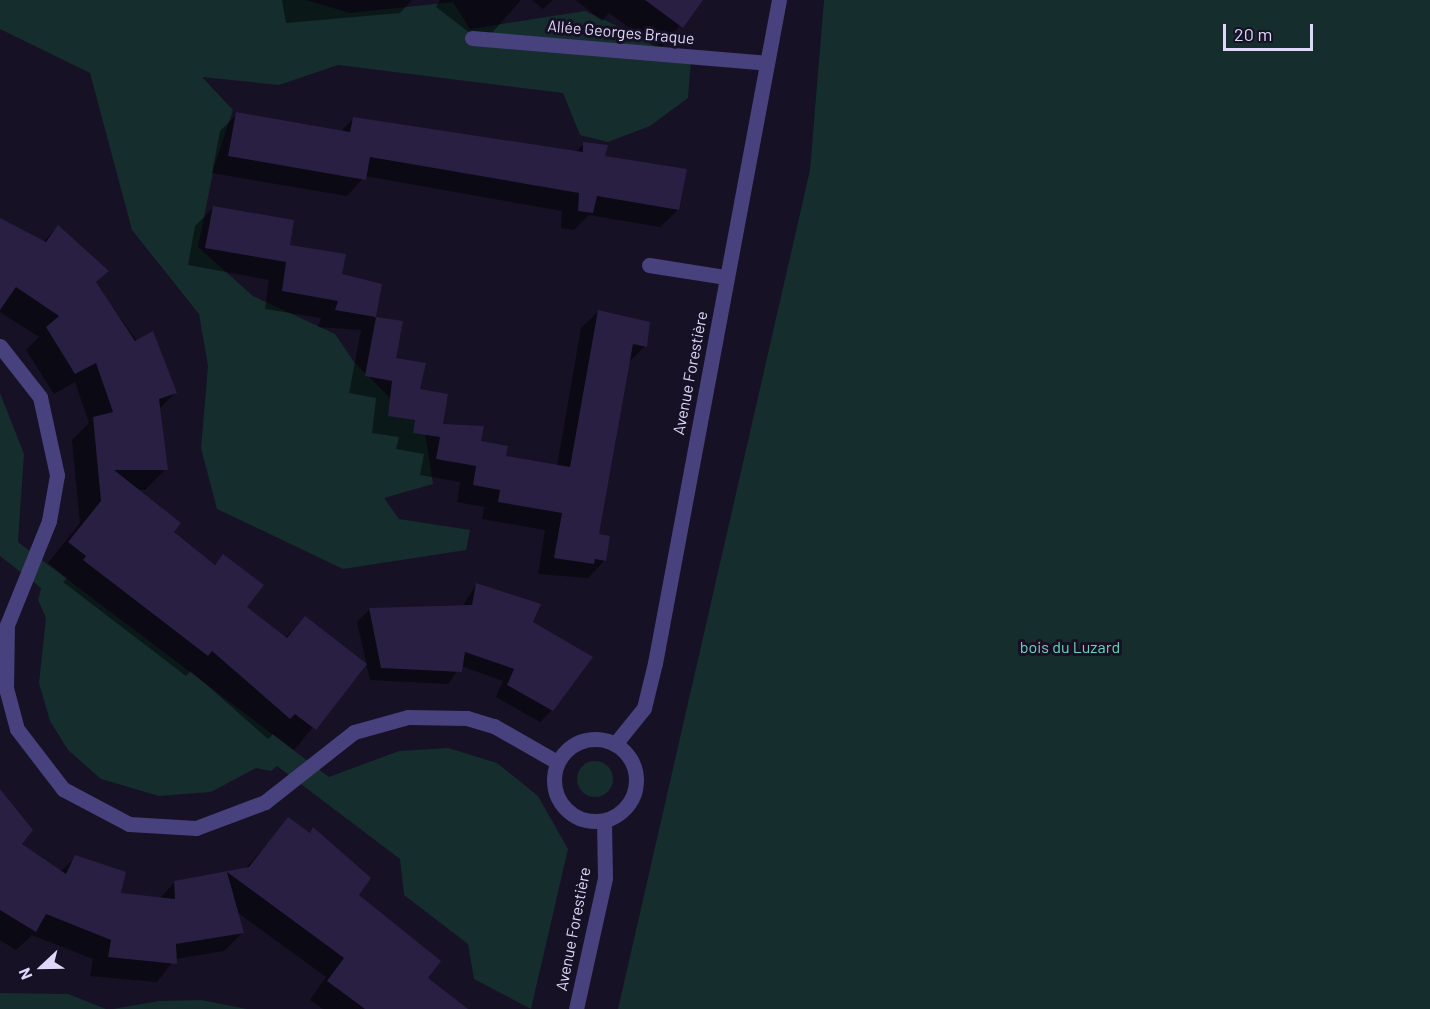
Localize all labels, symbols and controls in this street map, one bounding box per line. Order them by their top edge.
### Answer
scale bar [1226,12,1316,50]
street label: Allée Georges Braque [547,16,695,48]
text: 20 m [1234,23,1272,45]
street label: Avenue Forestière [669,309,711,437]
park label: bois du Luzard [1020,637,1120,657]
street label: Avenue Forestière [552,865,594,993]
north arrow [12,937,72,997]
text: N [14,965,36,982]

